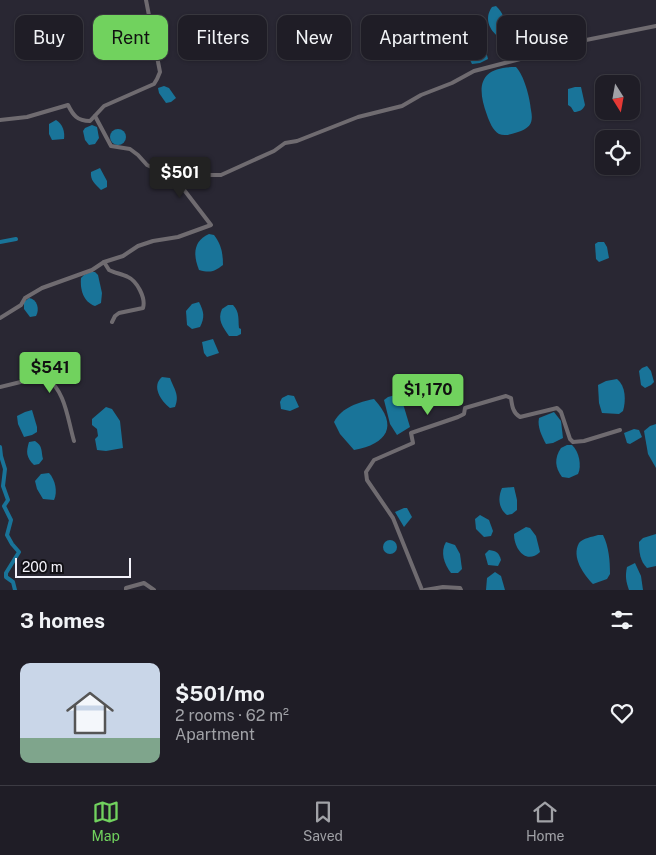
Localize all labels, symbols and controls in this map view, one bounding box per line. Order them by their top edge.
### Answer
chip: Buy [15,15,83,60]
chip: Rent [93,15,168,60]
chip: Filters [178,15,267,60]
chip: New [277,15,351,60]
chip: Apartment [361,15,487,60]
chip: House [497,15,586,60]
north arrow [595,75,640,120]
map controls [595,75,640,175]
button: locate [595,130,640,175]
pin: $501 [150,156,210,199]
text: $501 [161,163,199,182]
pin: $541 [20,352,80,394]
text: $541 [30,358,70,377]
pin: $1,170 [387,374,469,416]
text: $1,170 [403,380,453,399]
scale bar [15,555,131,578]
text: 200 m [22,559,63,575]
icon: filters [608,606,636,634]
text: 3 homes [20,608,105,633]
text: $501/mo [175,681,265,706]
icon: home [60,683,120,743]
icon: heart [608,699,636,727]
text: 2 rooms · 62 m² [175,706,289,725]
text: Apartment [175,725,255,744]
tab: Map [91,798,120,844]
tab: Saved [303,798,343,844]
tab: Home [526,798,565,844]

